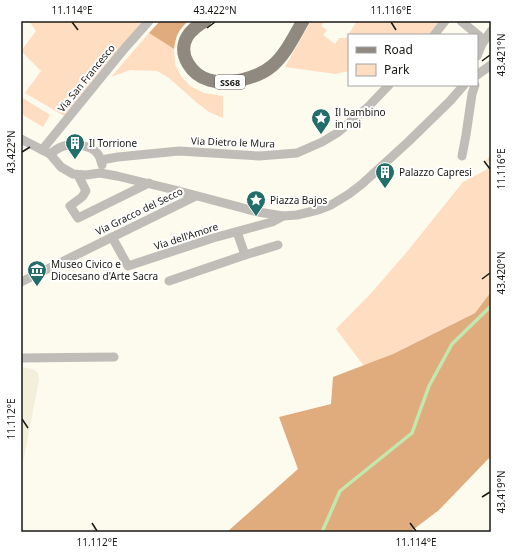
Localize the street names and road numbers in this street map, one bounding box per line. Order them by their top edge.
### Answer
street label: Via San Francesco [54,41,118,115]
road number: SS68 [215,75,245,89]
street label: Via Dietro le Mura [191,134,275,150]
street label: Via Gracco del Secco [93,184,185,238]
street label: Via dell'Amore [152,219,220,253]

